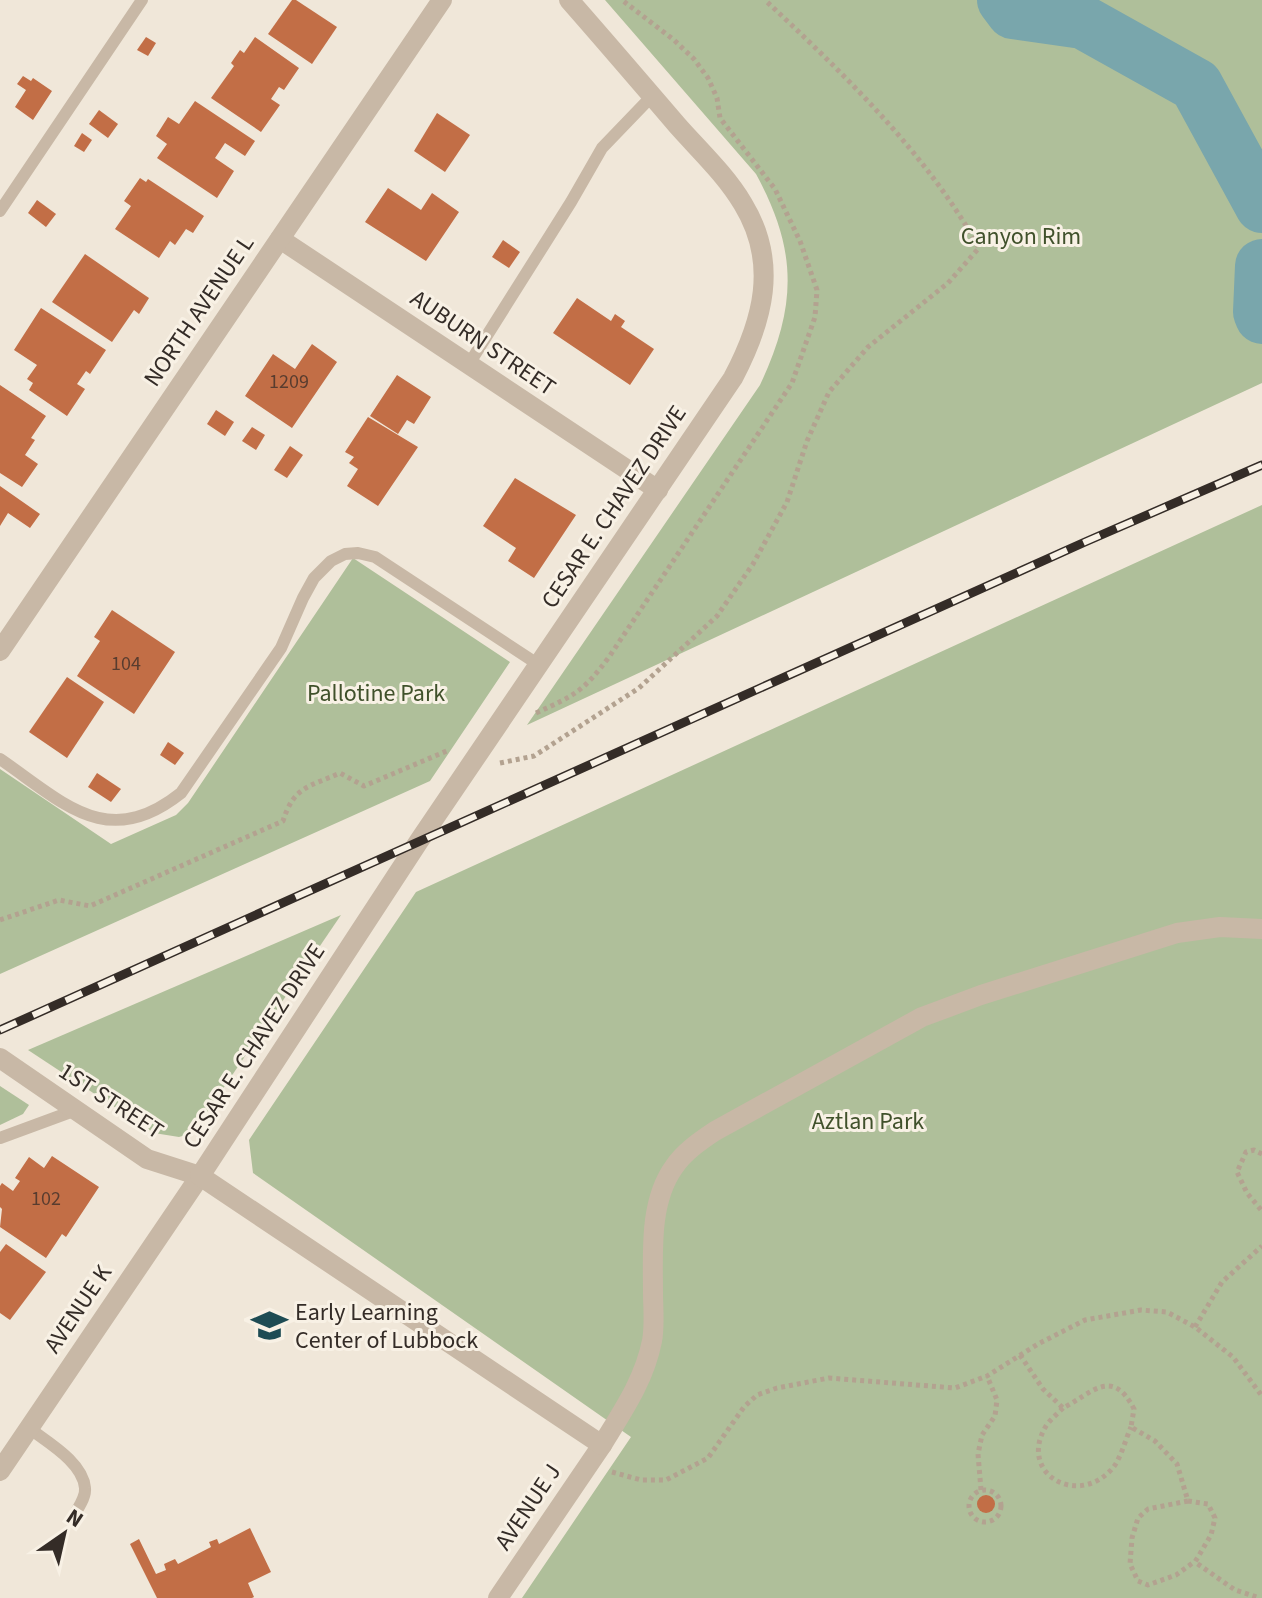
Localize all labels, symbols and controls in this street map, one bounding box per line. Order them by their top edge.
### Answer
park label: Canyon Rim [961,219,1081,254]
street label: NORTH AVENUE L [135,228,263,394]
street label: AUBURN STREET [403,281,563,405]
house number: 1209 [269,368,309,396]
street label: CESAR E. CHAVEZ DRIVE [533,398,695,616]
house number: 104 [111,650,141,678]
park label: Pallotine Park [307,676,445,711]
street label: CESAR E. CHAVEZ DRIVE [174,936,334,1156]
street label: 1ST STREET [52,1054,171,1148]
park label: Aztlan Park [812,1104,924,1139]
house number: 102 [31,1185,61,1213]
street label: AVENUE K [36,1258,121,1360]
place label: Early Learning Center of Lubbock [295,1295,478,1358]
school or university icon: Early Learning Center of Lubbock [250,1307,288,1345]
street label: AVENUE J [486,1457,570,1557]
north arrow [24,1494,104,1574]
text: N [60,1501,90,1536]

